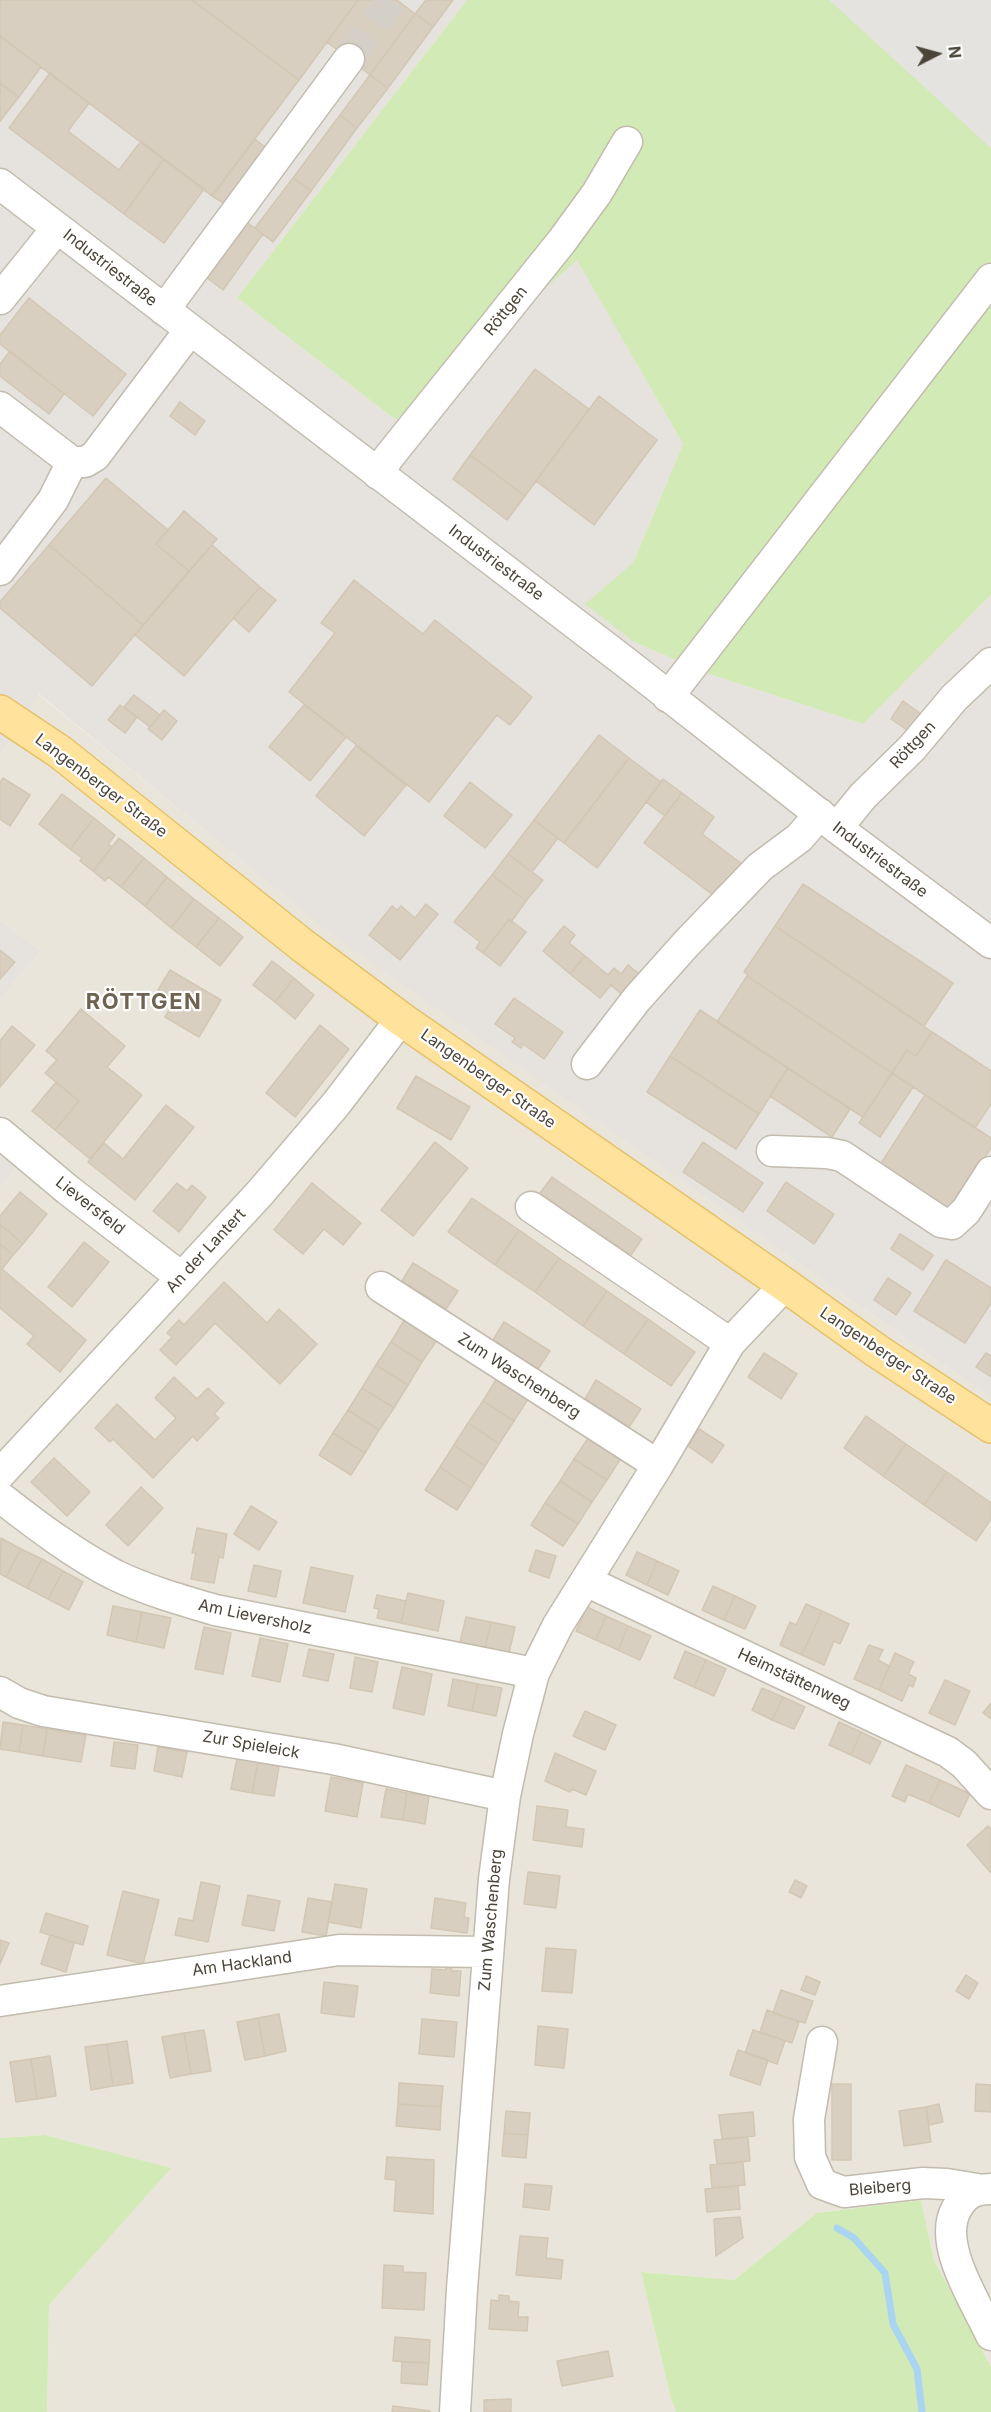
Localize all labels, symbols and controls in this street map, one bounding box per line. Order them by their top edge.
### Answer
north arrow [907,24,967,84]
text: N [944,45,965,59]
street label: Industriestraße [59,225,161,311]
street label: Röttgen [480,282,532,340]
street label: Industriestraße [445,521,547,605]
street label: Röttgen [886,717,940,773]
street label: Langenberger Straße [31,730,171,842]
street label: Industriestraße [829,818,931,902]
district label: RÖTTGEN [86,989,202,1015]
street label: Langenberger Straße [417,1025,559,1133]
street label: Lieversfeld [51,1173,129,1239]
street label: An der Lantert [162,1205,250,1297]
street label: Langenberger Straße [816,1303,960,1409]
street label: Zum Waschenberg [454,1329,584,1423]
street label: Am Lieversholz [196,1596,314,1638]
street label: Heimstättenweg [734,1644,854,1714]
street label: Zur Spieleick [201,1727,301,1763]
street label: Zum Waschenberg [475,1848,507,1992]
street label: Am Hackland [191,1948,293,1980]
street label: Bleiberg [848,2176,912,2200]

